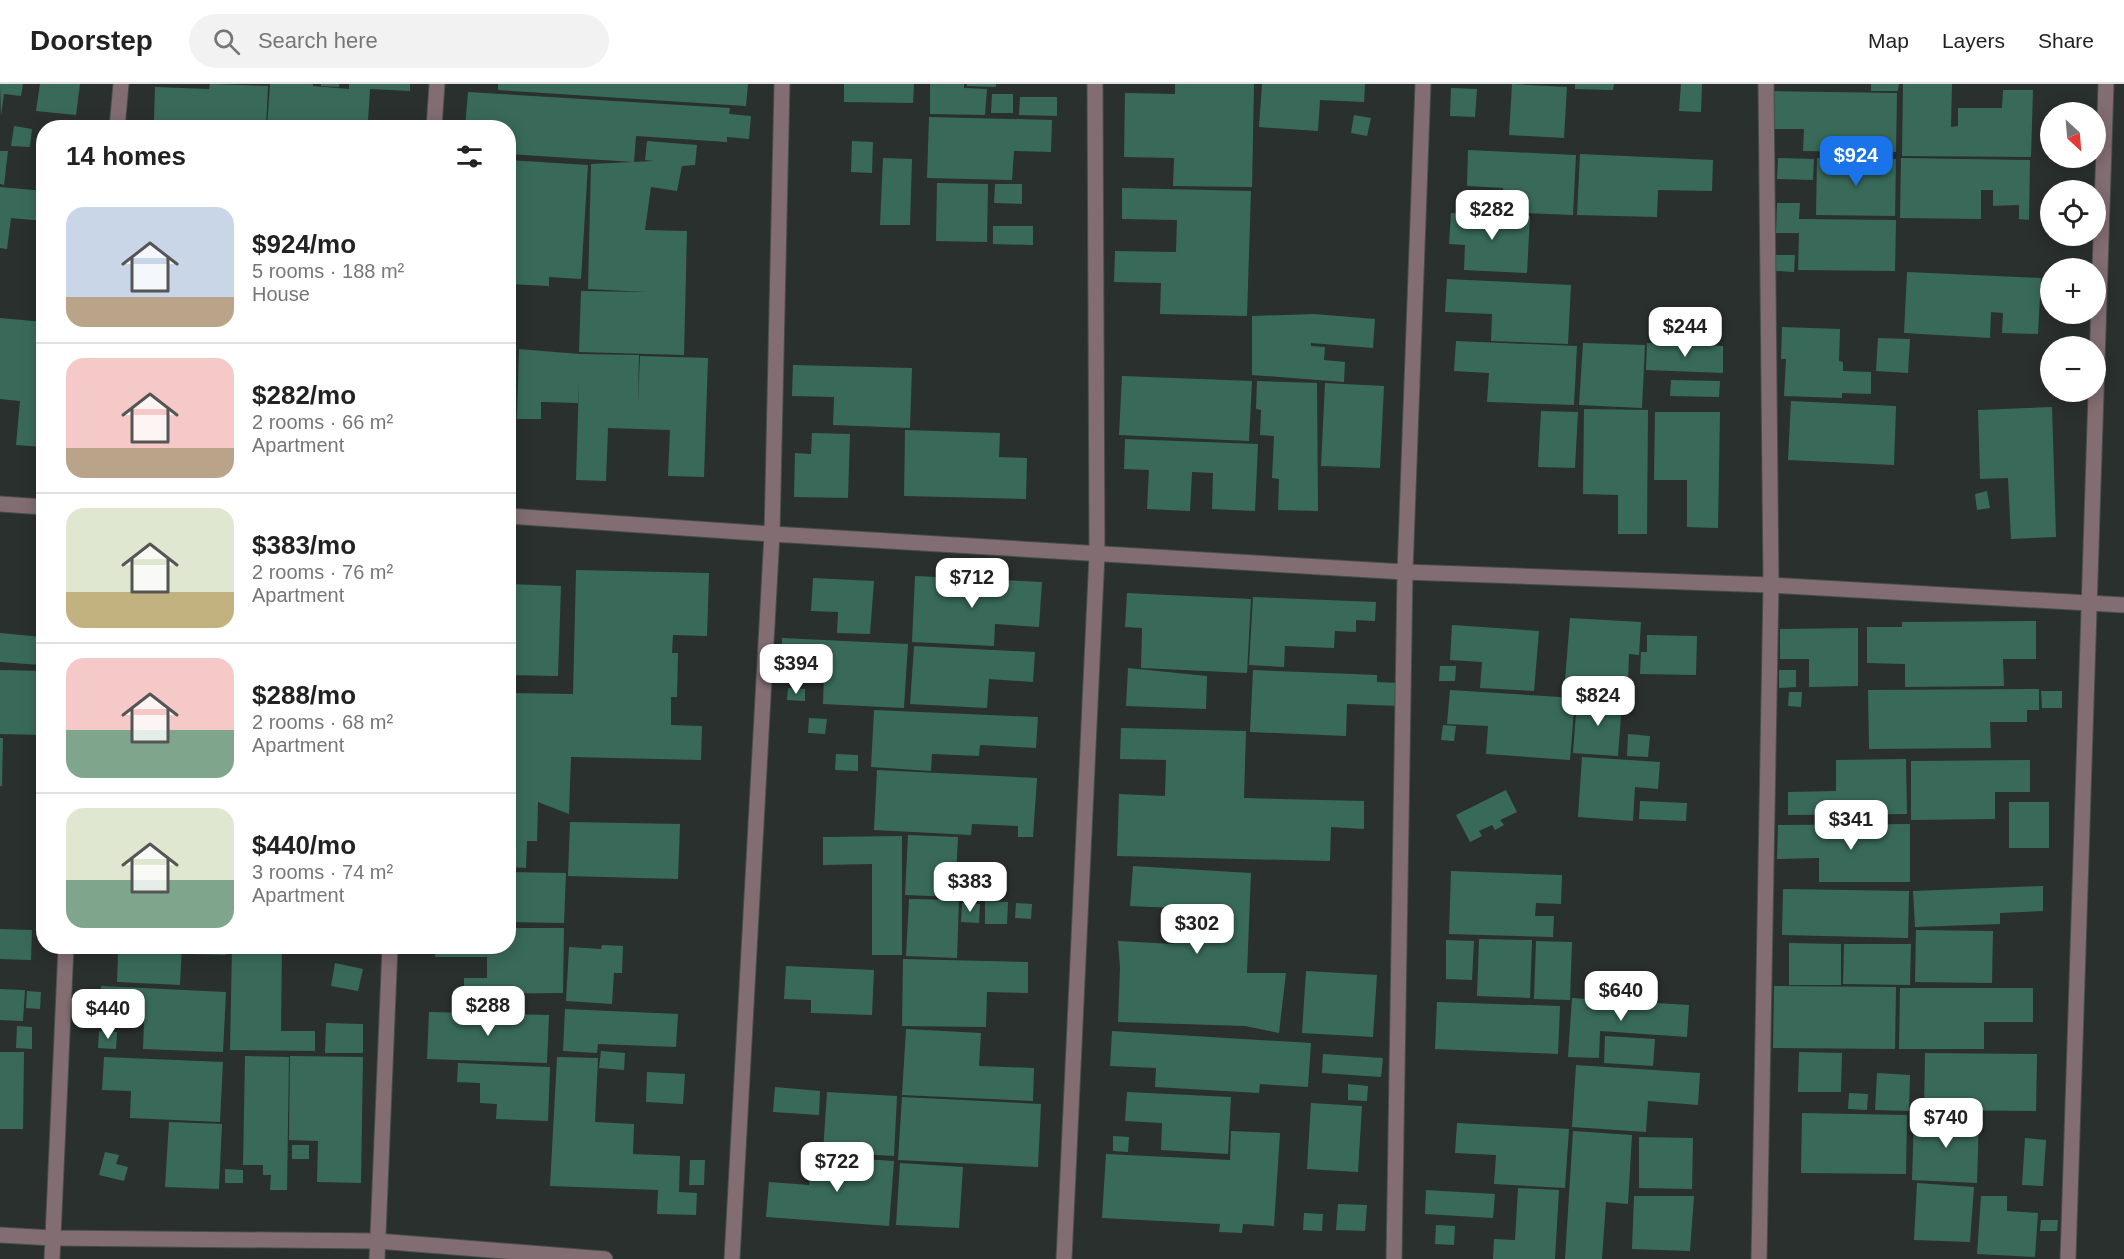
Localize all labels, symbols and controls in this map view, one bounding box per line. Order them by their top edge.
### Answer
search box [189,14,609,68]
text: Doorstep [30,25,153,56]
icon: search [210,25,243,58]
text: Search here [258,28,378,53]
text: Map [1868,29,1909,52]
text: Layers [1942,29,2005,52]
text: Share [2038,29,2094,52]
north arrow [2040,102,2106,168]
map controls [2040,102,2106,402]
pin: $924 [1820,136,1892,187]
icon: filters [453,140,486,173]
text: 14 homes [66,141,186,171]
text: $924 [1834,144,1878,166]
button: locate [2040,180,2106,246]
pin: $282 [1456,190,1528,241]
text: $282 [1470,198,1514,220]
text: $924/mo [252,229,356,259]
icon: home [114,231,186,303]
button: + [2040,258,2106,324]
text: 5 rooms · 188 m² [252,260,404,282]
text: House [252,283,310,305]
pin: $244 [1649,307,1721,358]
text: $244 [1663,315,1707,337]
button: − [2040,336,2106,402]
text: $282/mo [252,380,356,410]
icon: home [114,382,186,454]
text: 2 rooms · 66 m² [252,411,393,433]
text: Apartment [252,434,344,456]
text: $383/mo [252,530,356,560]
icon: home [114,532,186,604]
pin: $712 [936,558,1008,609]
text: 2 rooms · 76 m² [252,561,393,583]
text: $712 [950,566,994,588]
text: Apartment [252,584,344,606]
pin: $394 [760,644,832,695]
text: $394 [774,652,818,674]
pin: $824 [1562,676,1634,727]
text: $288/mo [252,680,356,710]
icon: home [114,682,186,754]
text: $824 [1576,684,1620,706]
text: 2 rooms · 68 m² [252,711,393,733]
text: Apartment [252,734,344,756]
pin: $341 [1815,800,1887,851]
text: $341 [1829,808,1873,830]
text: $440/mo [252,830,356,860]
icon: home [114,832,186,904]
text: 3 rooms · 74 m² [252,861,393,883]
pin: $383 [934,862,1006,913]
text: $383 [948,870,992,892]
text: Apartment [252,884,344,906]
pin: $302 [1161,904,1233,955]
text: $302 [1175,912,1219,934]
pin: $640 [1585,971,1657,1022]
text: $640 [1599,979,1643,1001]
pin: $288 [452,986,524,1037]
pin: $440 [72,989,144,1040]
text: $288 [466,994,510,1016]
text: $440 [86,997,130,1019]
pin: $740 [1910,1098,1982,1149]
text: $740 [1924,1106,1968,1128]
pin: $722 [801,1142,873,1193]
text: $722 [815,1150,859,1172]

